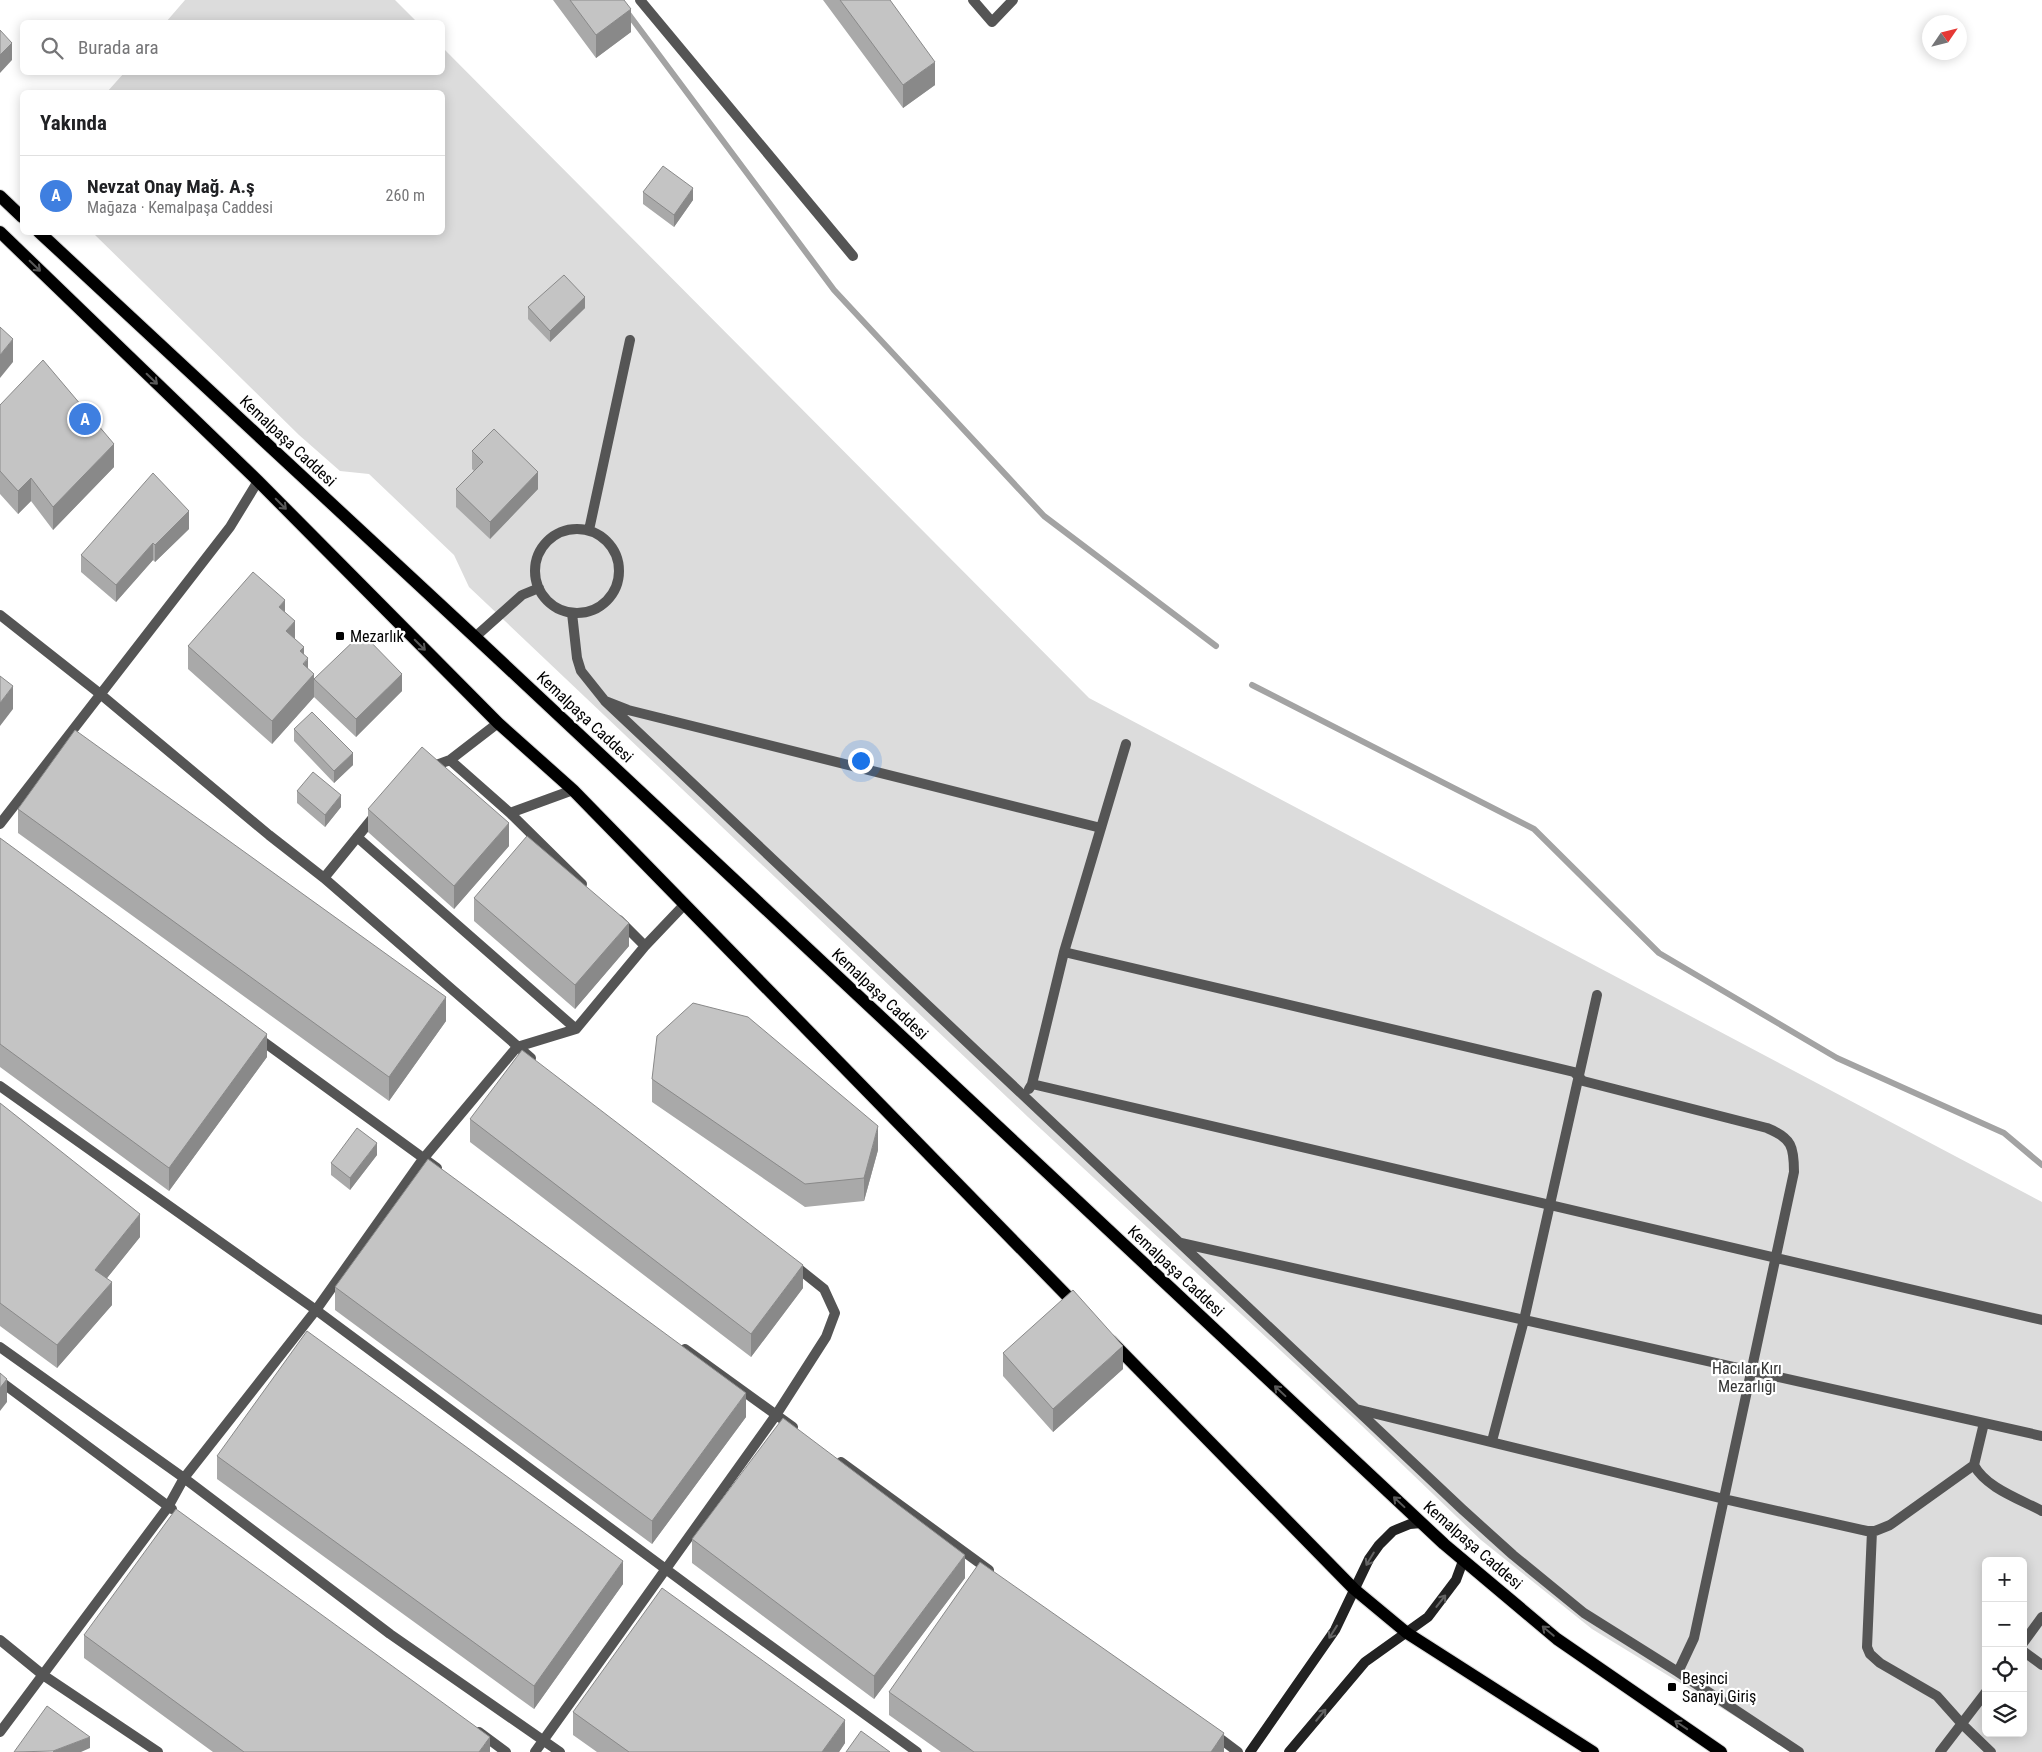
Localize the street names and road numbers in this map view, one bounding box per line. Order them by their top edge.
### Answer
street label: Kemalpaşa Caddesi [236,392,340,490]
street label: Kemalpaşa Caddesi [533,668,637,766]
street label: Kemalpaşa Caddesi [828,945,932,1043]
street label: Kemalpaşa Caddesi [1124,1222,1228,1320]
street label: Kemalpaşa Caddesi [1420,1497,1526,1593]

